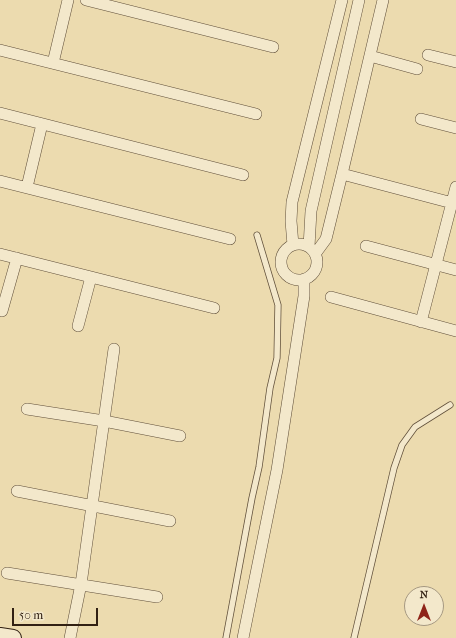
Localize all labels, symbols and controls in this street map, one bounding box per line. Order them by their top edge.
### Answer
north arrow [404,586,444,626]
text: N [420,588,428,601]
scale bar [14,600,100,626]
text: 50 m [19,608,43,622]

